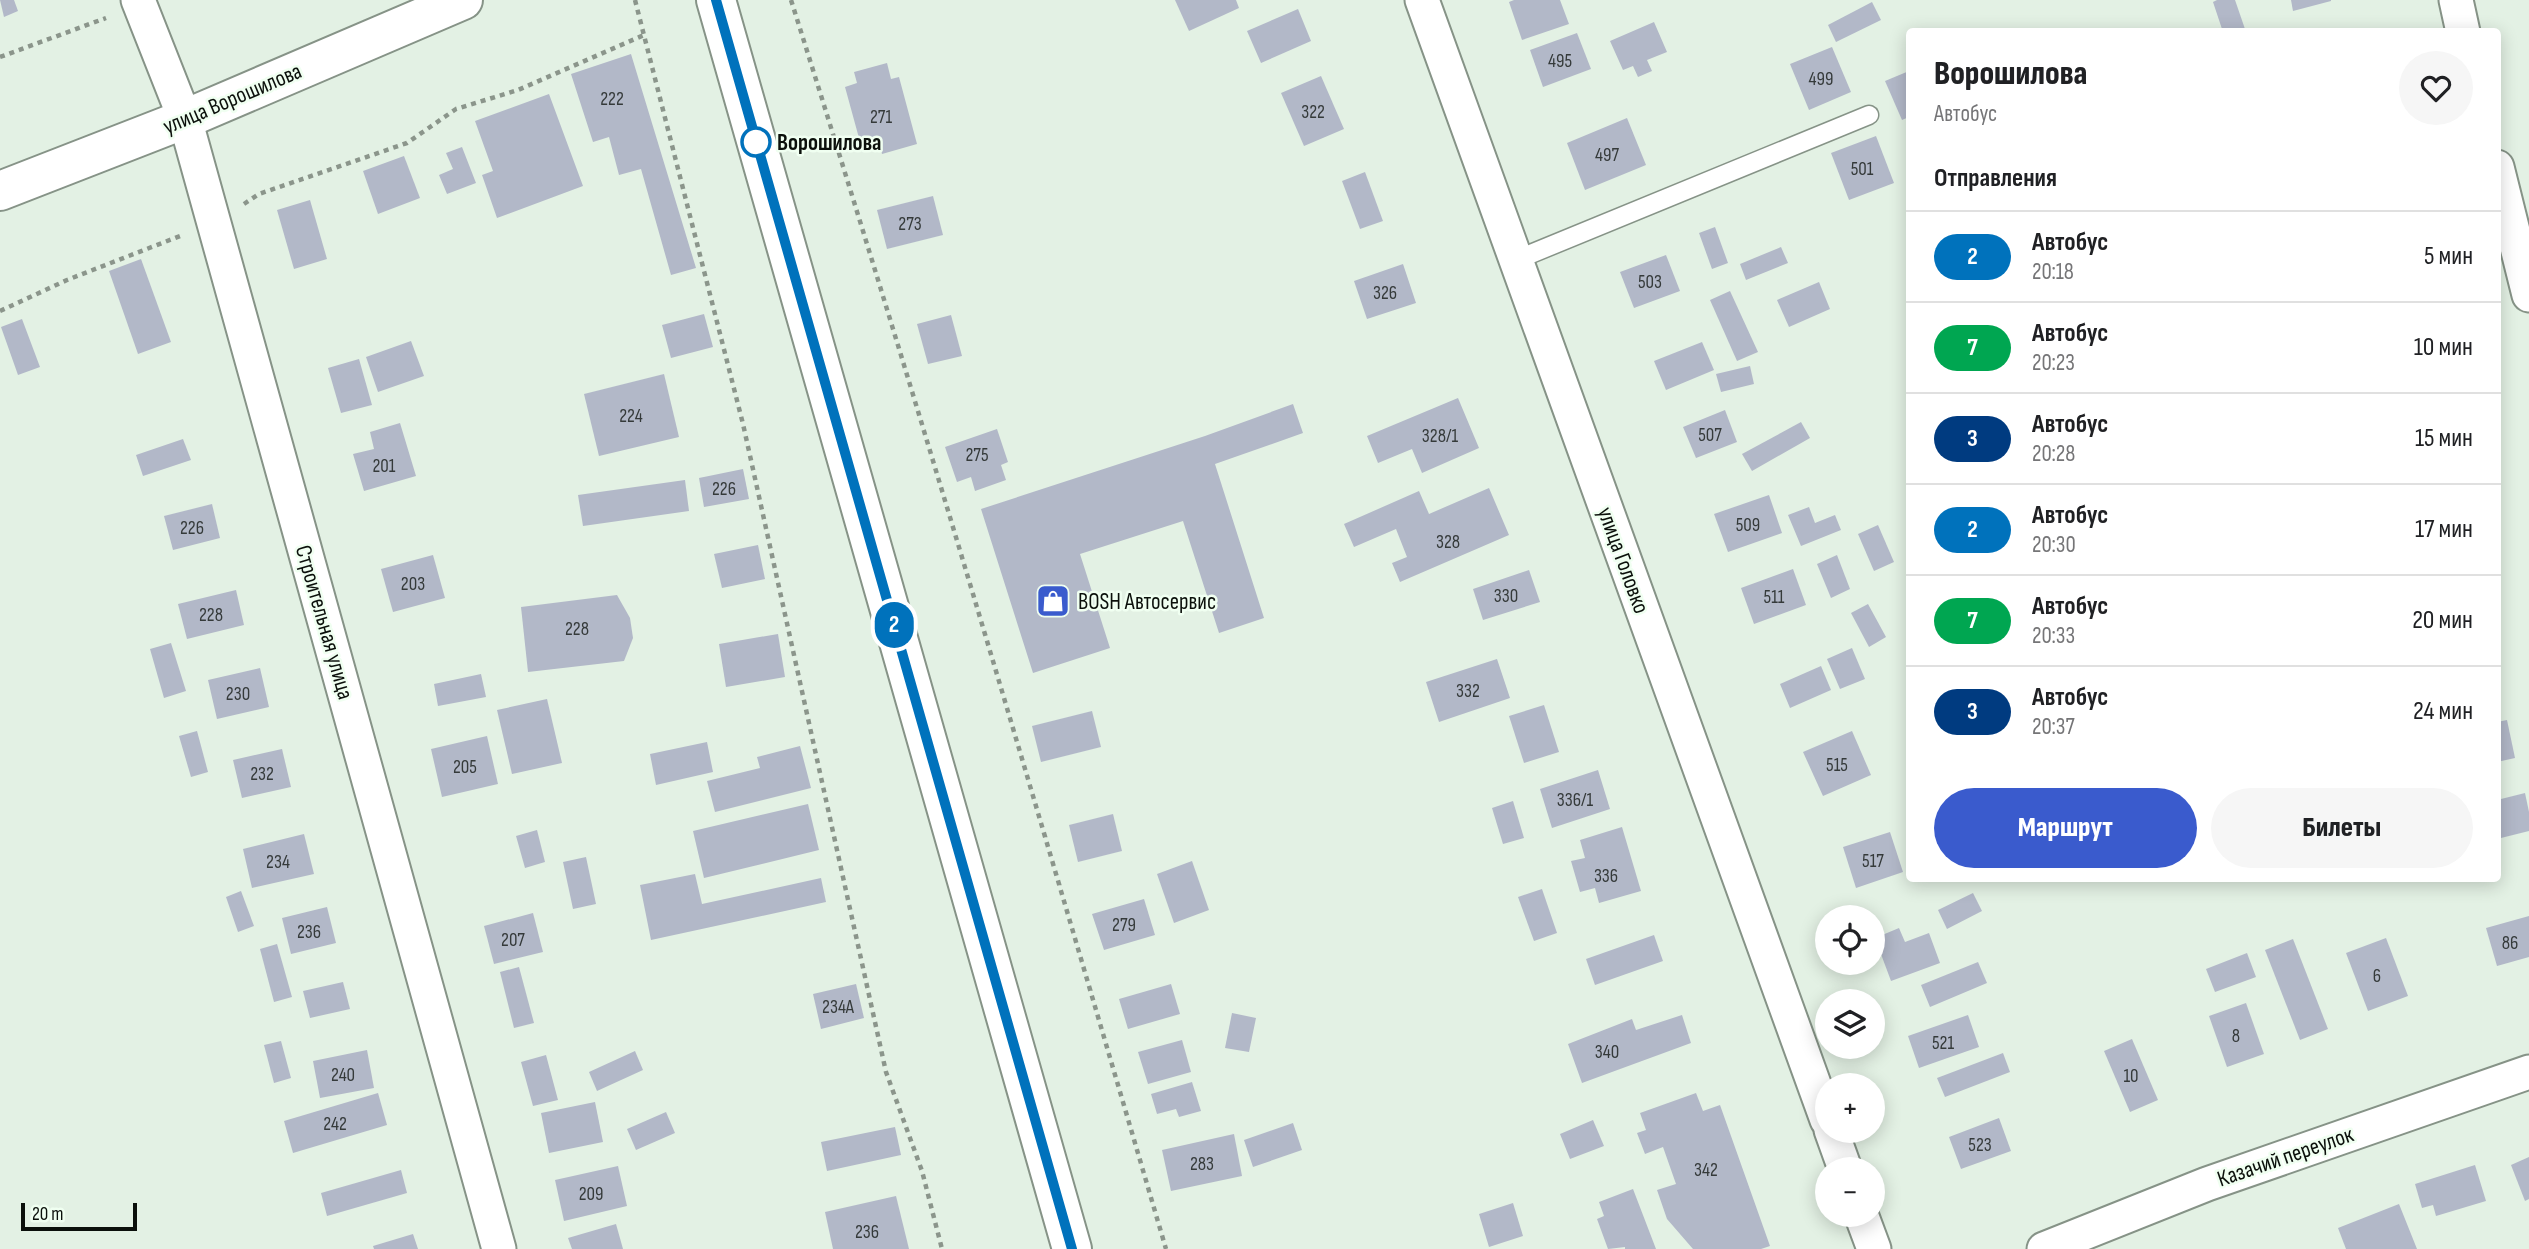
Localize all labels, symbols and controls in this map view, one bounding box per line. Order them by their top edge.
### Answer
house number: 495 [1548,50,1572,73]
button: heart [2399,51,2473,125]
text: Ворошилова [1934,54,2087,94]
street label: улица Ворошилова [159,57,306,141]
house number: 499 [1809,68,1833,91]
house number: 222 [600,88,624,111]
text: Автобус [1934,100,1997,128]
house number: 322 [1301,101,1325,124]
house number: 271 [870,106,892,129]
marker: Ворошилова [741,127,771,157]
place label: Ворошилова [777,129,881,157]
house number: 497 [1595,144,1619,167]
house number: 501 [1851,158,1874,181]
text: Отправления [1934,163,2057,194]
house number: 273 [898,213,922,236]
text: Автобус [2032,227,2108,258]
text: 5 мин [2424,241,2473,272]
text: 2 [1967,242,1978,271]
text: 20:18 [2032,258,2074,286]
house number: 503 [1638,271,1662,294]
house number: 326 [1373,282,1397,305]
text: Автобус [2032,318,2108,349]
text: 10 мин [2414,332,2473,363]
text: 7 [1967,333,1978,362]
text: 20:23 [2032,349,2075,377]
house number: 224 [619,405,643,428]
text: Автобус [2032,409,2108,440]
text: 15 мин [2415,423,2473,454]
house number: 507 [1698,424,1722,447]
text: 3 [1967,424,1978,453]
house number: 328/1 [1422,425,1459,448]
text: 20:28 [2032,440,2075,468]
house number: 275 [965,444,989,467]
house number: 201 [373,455,396,478]
house number: 226 [712,478,736,501]
text: Автобус [2032,500,2108,531]
street label: улица Головко [1591,503,1655,617]
house number: 509 [1736,514,1760,537]
text: 17 мин [2415,514,2473,545]
text: 2 [1967,515,1978,544]
house number: 226 [180,517,204,540]
house number: 328 [1436,531,1460,554]
text: 20:30 [2032,531,2076,559]
street label: Строительная улица [289,542,359,703]
house number: 203 [401,573,425,596]
shop icon: BOSH Автосервис [1034,582,1072,620]
house number: 330 [1494,585,1518,608]
house number: 511 [1764,586,1785,609]
place label: BOSH Автосервис [1078,588,1216,616]
text: Автобус [2032,591,2108,622]
line badge: 2 [871,602,917,648]
house number: 228 [199,604,223,627]
text: 20 мин [2412,605,2473,636]
text: 7 [1967,606,1978,635]
text: 2 [889,610,899,639]
house number: 228 [565,618,589,641]
text: 20:33 [2032,622,2075,650]
house number: 332 [1456,680,1480,703]
text: Автобус [2032,682,2108,713]
house number: 230 [226,683,250,706]
text: 24 мин [2413,696,2473,727]
text: 3 [1967,697,1978,726]
text: 20:37 [2032,713,2075,741]
house number: 515 [1826,754,1848,777]
house number: 205 [453,756,477,779]
house number: 232 [250,763,274,786]
button: Маршрут [1934,788,2197,868]
button: Билеты [2211,788,2473,868]
house number: 336/1 [1557,789,1594,812]
house number: 517 [1862,850,1884,873]
house number: 234 [266,851,290,874]
house number: 336 [1594,865,1618,888]
map controls [1815,905,1885,1227]
button: locate [1815,905,1885,975]
house number: 279 [1112,914,1136,937]
house number: 236 [297,921,321,944]
house number: 207 [501,929,525,952]
house number: 86 [2502,932,2518,955]
house number: 6 [2373,965,2381,988]
button: layers [1815,989,1885,1059]
house number: 234А [822,996,855,1019]
house number: 8 [2232,1025,2240,1048]
house number: 521 [1932,1032,1954,1055]
house number: 340 [1595,1041,1619,1064]
house number: 240 [331,1064,355,1087]
house number: 10 [2123,1065,2139,1088]
button: + [1815,1073,1885,1143]
house number: 242 [323,1113,347,1136]
street label: Казачий переулок [2214,1120,2357,1193]
house number: 523 [1968,1134,1992,1157]
house number: 283 [1190,1153,1214,1176]
button: − [1815,1157,1885,1227]
house number: 342 [1694,1159,1718,1182]
house number: 209 [579,1183,603,1206]
scale bar [21,1200,136,1232]
text: 20 m [32,1203,64,1226]
house number: 236 [855,1221,879,1244]

